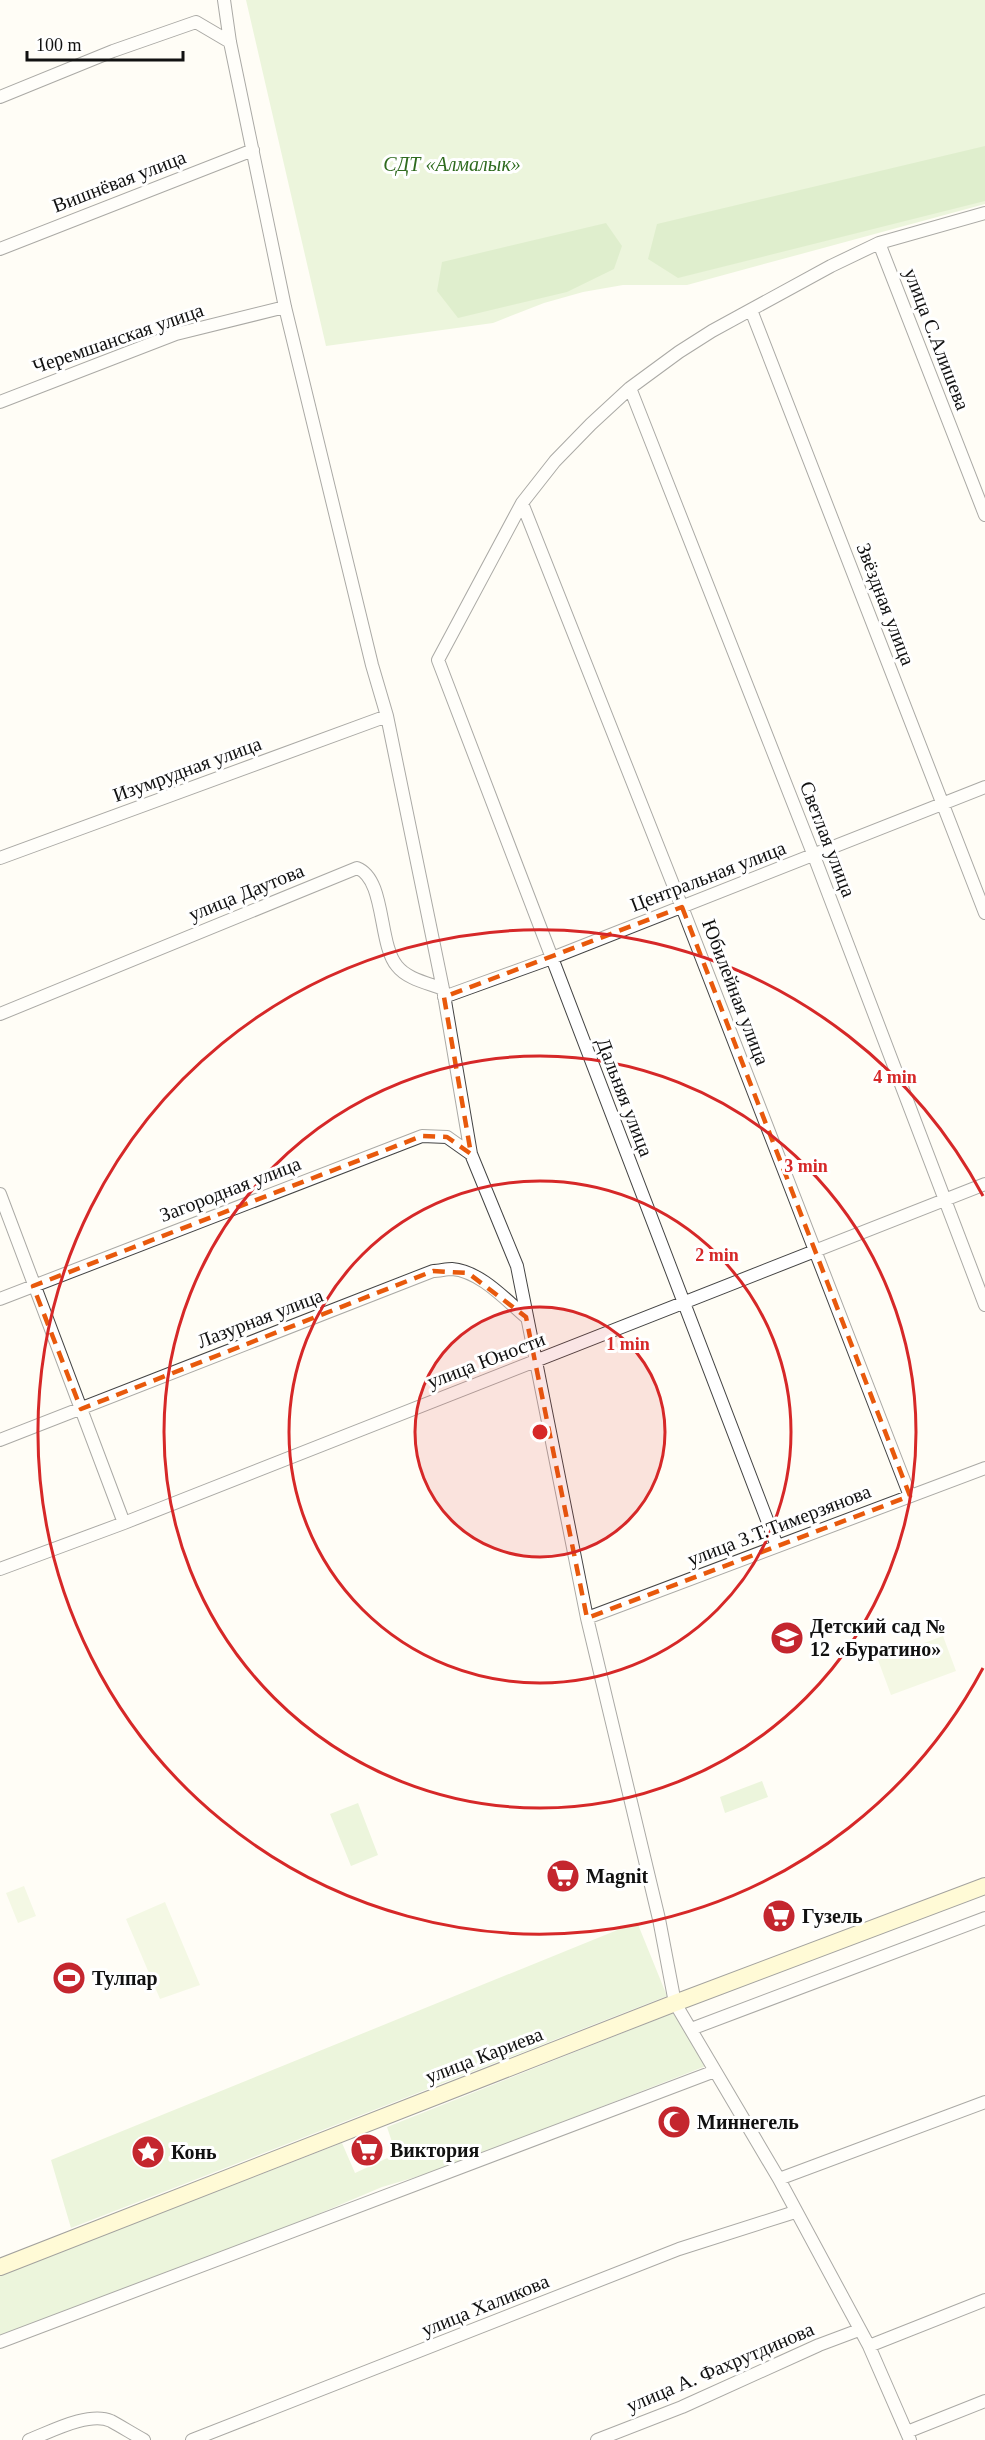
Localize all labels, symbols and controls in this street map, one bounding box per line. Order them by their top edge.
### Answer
scale bar [27,24,183,62]
text: 100 m [36,35,82,55]
street label: Вишнёвая улица [49,145,189,217]
park label: СДТ «Алмалык» [383,153,521,176]
street label: улица С.Алишева [899,265,974,414]
street label: Черемшанская улица [30,298,207,379]
street label: Звёздная улица [852,540,919,669]
street label: Изумрудная улица [110,732,265,807]
street label: Светлая улица [795,778,860,900]
street label: Центральная улица [627,836,789,917]
street label: улица Даутова [185,859,307,926]
street label: Юбилейная улица [697,916,774,1068]
street label: Дальняя улица [591,1035,658,1160]
text: 4 min [873,1067,917,1087]
street label: Загородная улица [156,1152,304,1227]
text: 3 min [784,1156,828,1176]
text: 2 min [695,1245,739,1265]
street label: Лазурная улица [194,1284,327,1353]
street label: улица Юности [424,1327,549,1394]
text: 1 min [606,1334,650,1354]
centre of rings [530,1422,550,1442]
street label: улица З.Т.Тимерзянова [684,1480,874,1571]
place label: Детский сад № 12 «Буратино» [810,1615,946,1661]
school or university icon: Детский сад № 12 «Буратино» [769,1620,805,1656]
supermarket icon: Magnit [545,1858,581,1894]
place label: Magnit [586,1865,649,1888]
supermarket icon: Гузель [761,1898,797,1934]
place label: Гузель [802,1905,863,1928]
sports icon: Тулпар [51,1960,87,1996]
place label: Тулпар [92,1967,158,1990]
street label: улица Кариева [422,2022,546,2088]
mosque icon: Миннегель [656,2104,692,2140]
place label: Миннегель [697,2111,799,2133]
supermarket icon: Виктория [349,2132,385,2168]
place icon: Конь [130,2134,166,2170]
place label: Виктория [390,2139,480,2162]
place label: Конь [171,2141,217,2163]
street label: улица Халикова [418,2269,552,2341]
street label: улица А. Фахрутдинова [623,2317,817,2417]

